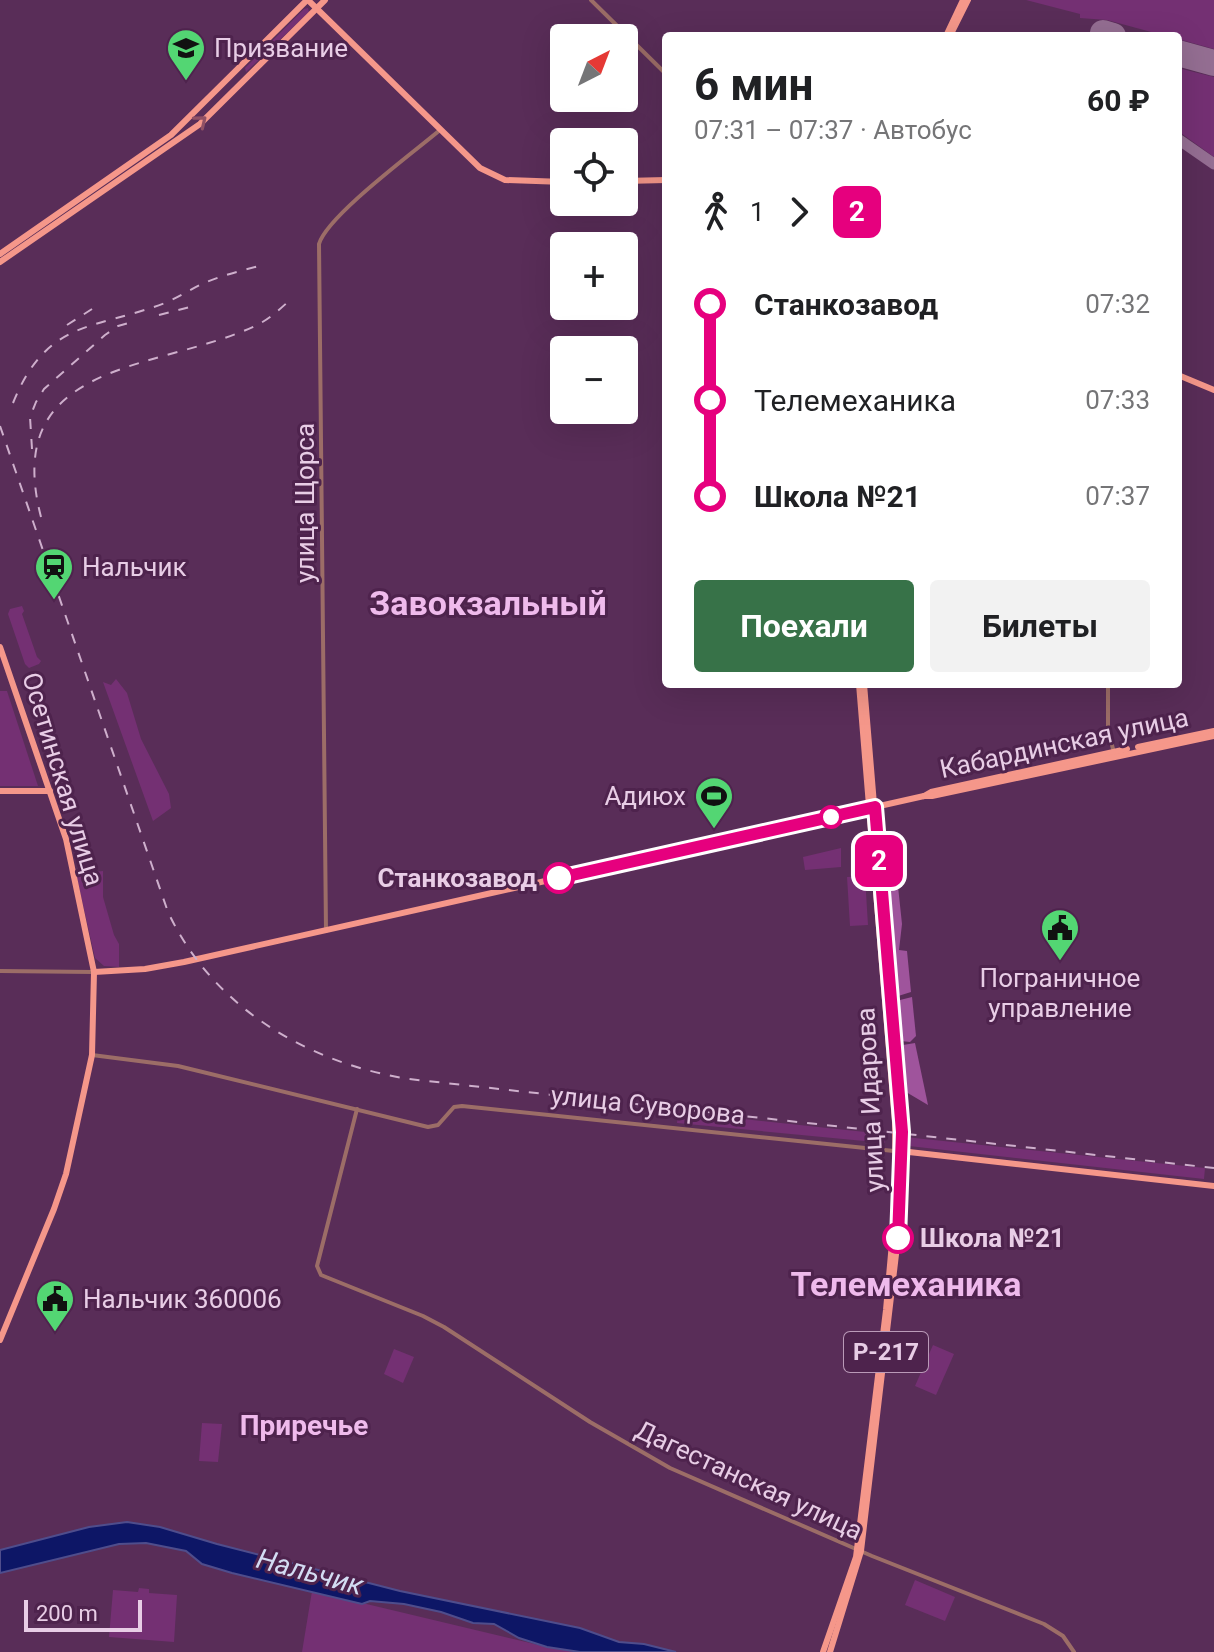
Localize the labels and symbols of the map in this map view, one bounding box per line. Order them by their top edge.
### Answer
north arrow [550,24,638,112]
school or university icon: Призвание [165,27,207,82]
place label: Призвание [214,33,348,63]
one-way arrow [192,116,207,131]
street label: улица Щорса [290,423,320,583]
station icon: Нальчик [33,546,75,601]
place label: Нальчик [82,552,187,582]
district label: Завокзальный [369,583,607,623]
street label: Осетинская улица [16,669,110,889]
street label: Кабардинская улица [937,702,1191,784]
sports icon: Адиюх [693,775,735,830]
place label: Адиюх [604,781,686,811]
unlabelled marker [820,806,842,828]
line badge: 2 [853,835,905,887]
place label: Станкозавод [377,863,537,893]
marker: Станкозавод [544,863,574,893]
public building icon: Пограничное управление [1039,907,1081,962]
place label: Пограничное управление [980,963,1140,1023]
street label: улица Идарова [850,1007,890,1193]
street label: улица Суворова [549,1080,747,1130]
marker: Школа №21 [883,1223,913,1253]
place label: Школа №21 [920,1223,1065,1253]
district label: Телемеханика [790,1264,1022,1304]
public building icon: Нальчик 360006 [34,1278,76,1333]
place label: Нальчик 360006 [83,1284,282,1314]
road number: Р-217 [844,1332,928,1372]
district label: Приречье [240,1409,368,1442]
street label: Дагестанская улица [631,1414,867,1546]
water label: Нальчик [253,1542,368,1602]
scale bar [24,1596,142,1632]

